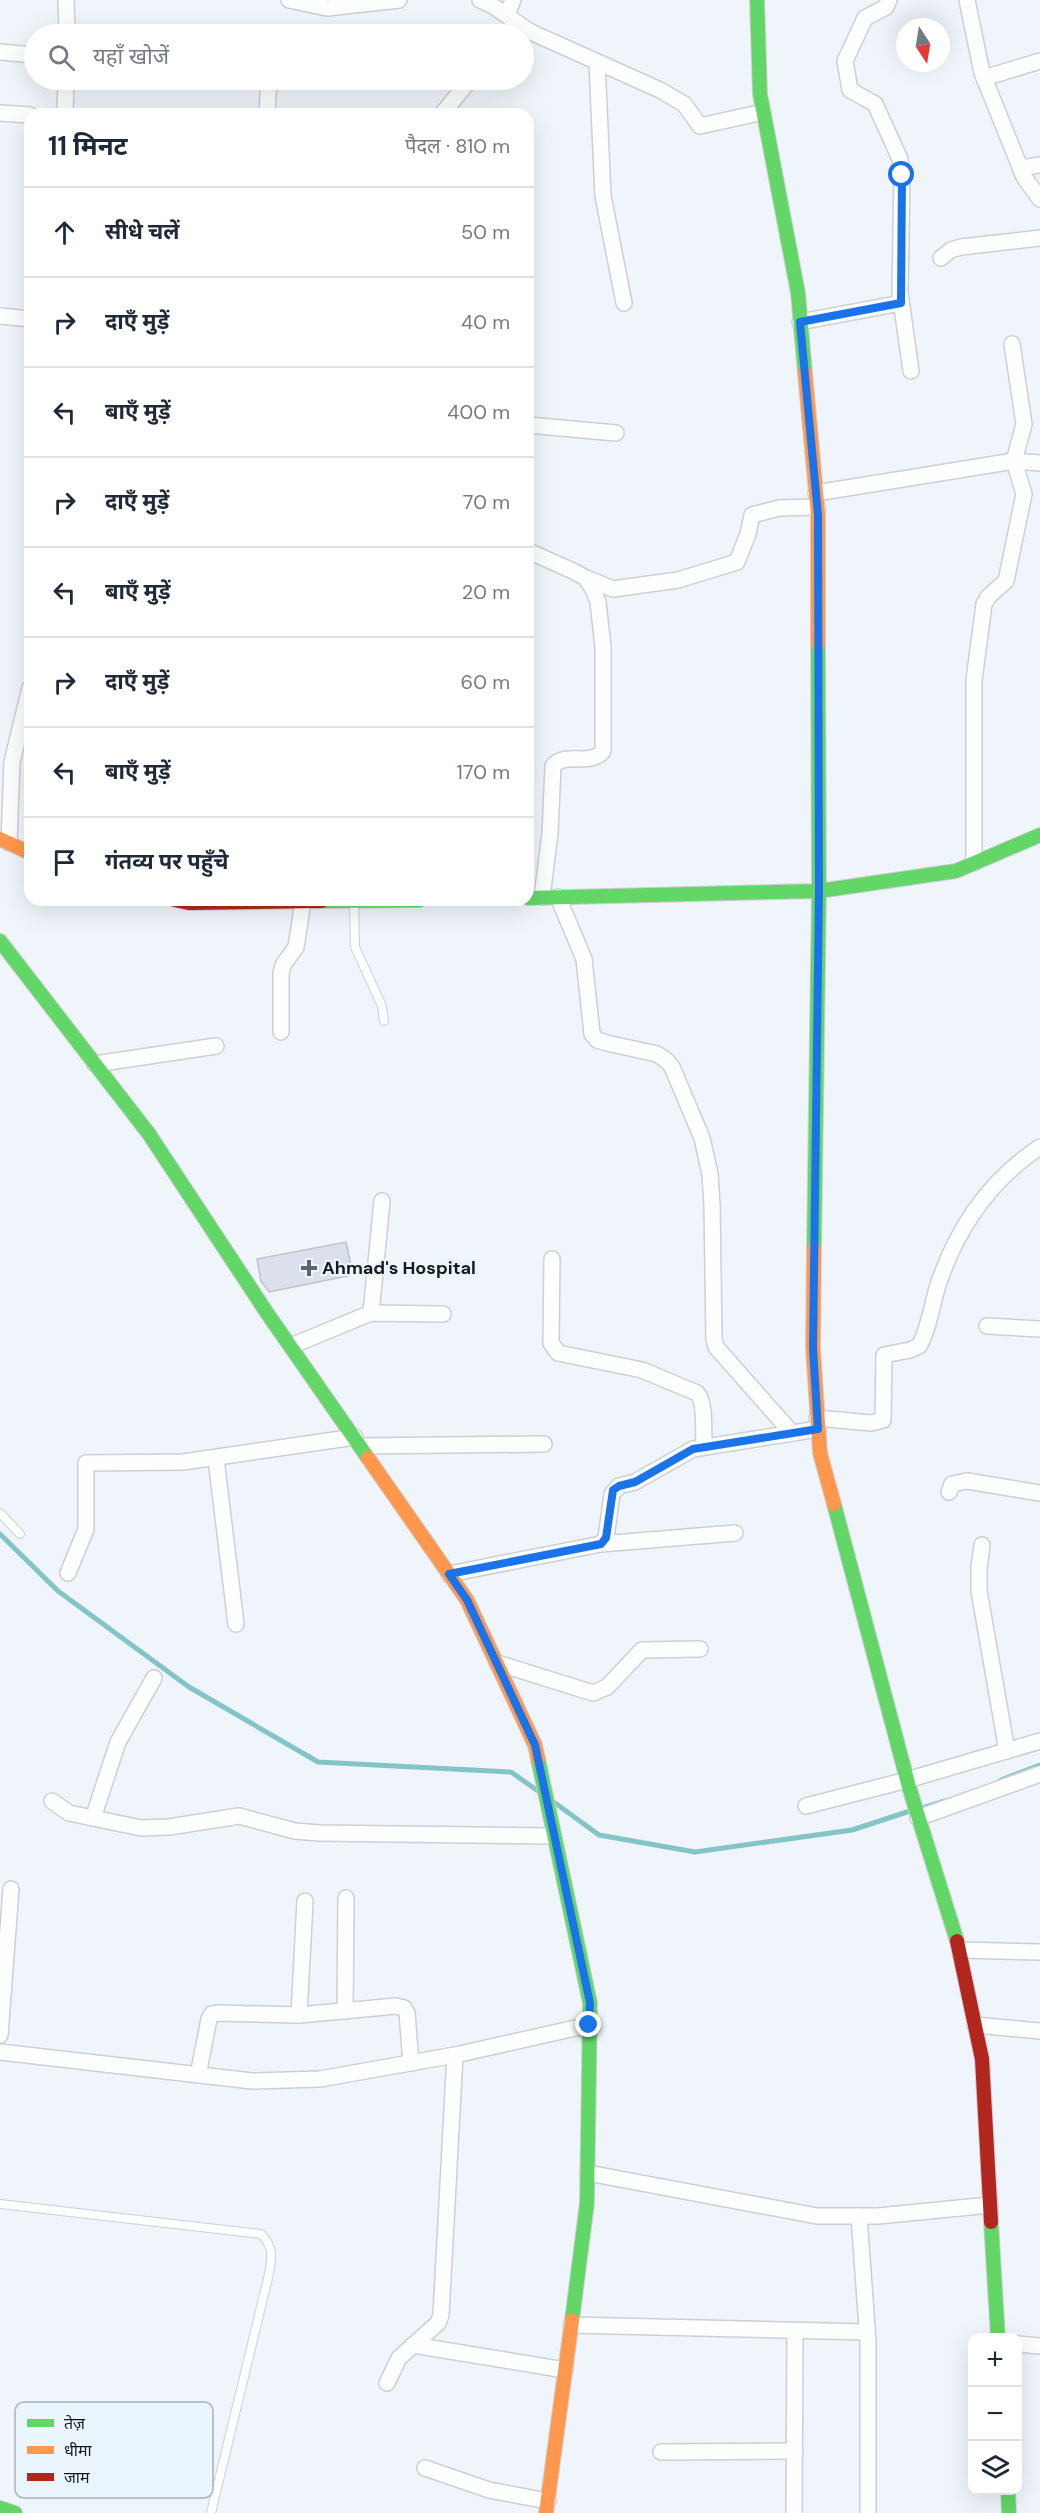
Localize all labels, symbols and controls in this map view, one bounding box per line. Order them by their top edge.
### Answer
north arrow [896,18,950,72]
search box [24,24,534,90]
icon: search [45,41,78,74]
text: यहाँ खोजें [93,42,169,71]
text: 11 मिनट [48,129,128,163]
text: पैदल · 810 m [405,133,510,159]
route start [888,161,914,187]
icon: ahead [48,216,81,249]
text: सीधे चलें [105,217,180,246]
text: 50 m [461,219,510,245]
icon: right [48,306,81,339]
text: दाएँ मुड़ें [105,307,169,336]
text: 40 m [461,309,510,335]
icon: left [48,396,81,429]
text: बाएँ मुड़ें [105,397,171,426]
text: 400 m [447,399,510,425]
icon: right [48,486,81,519]
text: दाएँ मुड़ें [105,487,169,516]
text: 70 m [463,489,510,515]
icon: left [48,576,81,609]
text: बाएँ मुड़ें [105,577,171,606]
text: 20 m [462,579,510,605]
icon: right [48,666,81,699]
text: दाएँ मुड़ें [105,667,169,696]
text: 60 m [461,669,510,695]
icon: left [48,756,81,789]
text: बाएँ मुड़ें [105,757,171,786]
text: 170 m [457,759,510,785]
icon: arrive [48,846,81,879]
text: गंतव्य पर पहुँचे [105,847,228,876]
place label: Ahmad's Hospital [322,1256,476,1280]
marker: Ahmad's Hospital [300,1259,318,1277]
route end [575,2011,601,2037]
map controls [968,2333,1022,2495]
button: + [968,2333,1022,2387]
button: − [968,2387,1022,2441]
legend [15,2402,213,2498]
text: तेज़ [64,2413,86,2434]
text: धीमा [64,2440,93,2461]
button: layers [968,2441,1022,2495]
text: जाम [64,2467,90,2488]

